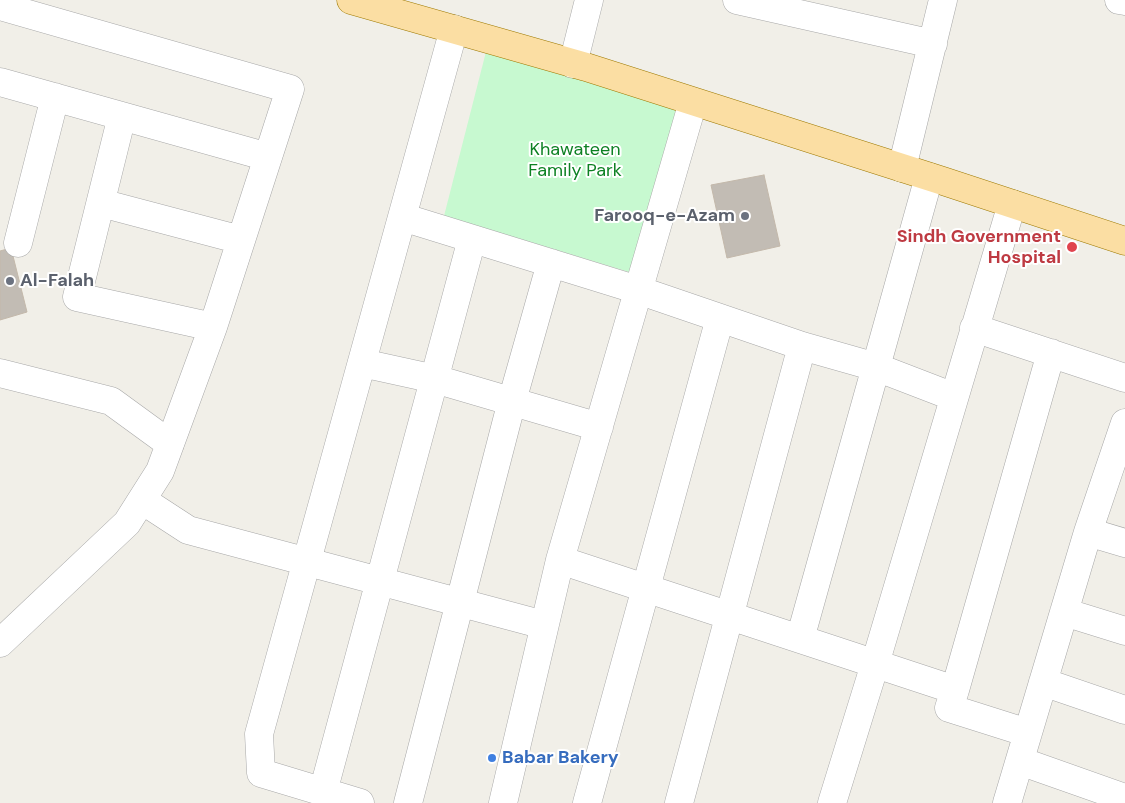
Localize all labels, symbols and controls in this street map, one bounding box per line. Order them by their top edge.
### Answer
park label: Khawateen Family Park [528,139,622,182]
place label: Farooq-e-Azam [594,205,735,227]
marker: Farooq-e-Azam [739,210,751,222]
place label: Sindh Government Hospital [897,226,1061,268]
marker: Sindh Government Hospital [1065,240,1079,254]
place label: Al-Falah [20,270,94,292]
marker: Al-Falah [4,275,16,287]
place label: Babar Bakery [502,747,619,769]
marker: Babar Bakery [486,752,498,764]

